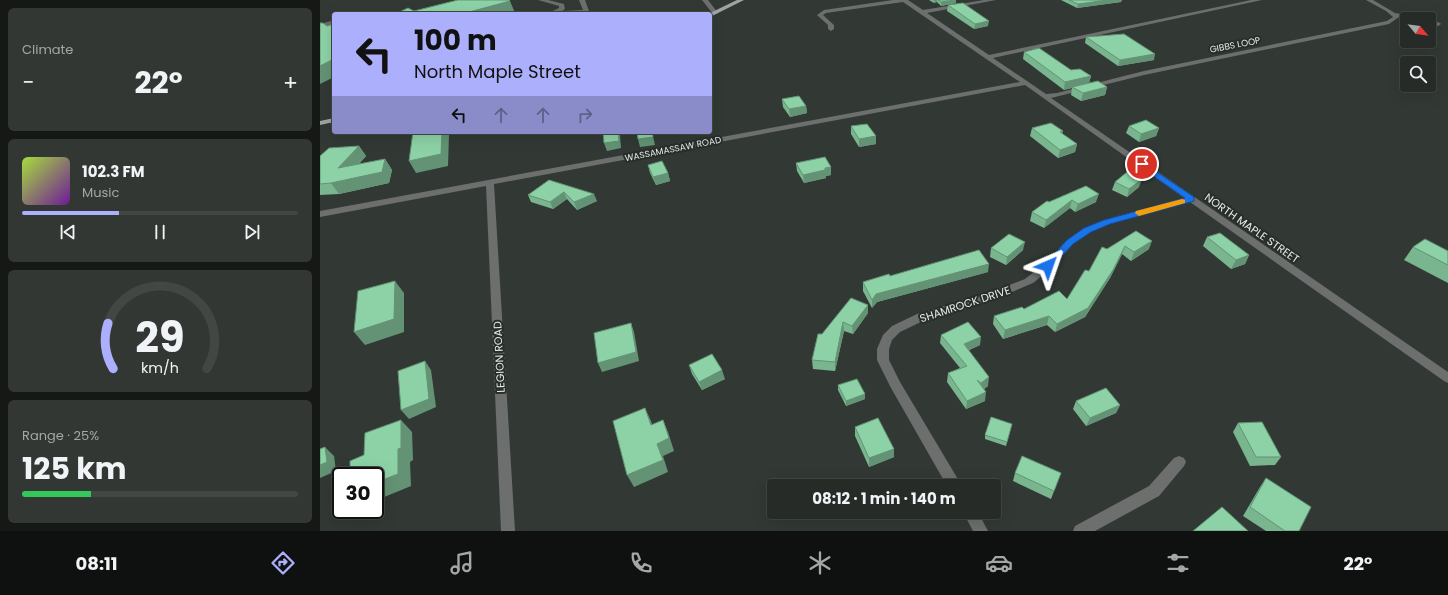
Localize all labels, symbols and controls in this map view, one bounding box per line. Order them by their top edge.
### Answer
north arrow [1400,12,1436,48]
map controls [1400,12,1436,92]
text: 100 m [414,21,497,60]
icon: left [348,28,400,80]
street label: GIBBS LOOP [1209,34,1261,56]
text: Climate [22,40,73,59]
button: search [1400,56,1436,92]
text: North Maple Street [414,59,581,84]
text: 22° [134,61,183,104]
text: − [22,67,34,98]
text: + [283,67,298,98]
icon: left [448,104,470,126]
icon: ahead [490,104,512,126]
icon: ahead [532,104,554,126]
icon: right [574,104,596,126]
street label: WASSAMASSAW ROAD [624,134,722,164]
pin [1125,147,1159,181]
icon: arrive [1131,153,1153,175]
text: 102.3 FM [82,161,144,182]
text: Music [82,183,119,202]
street label: NORTH MAPLE STREET [1201,189,1303,267]
icon: previous [57,221,79,243]
icon: pause [149,221,171,243]
icon: next [241,221,263,243]
position arrow [1027,245,1069,287]
street label: SHAMROCK DRIVE [918,282,1012,326]
text: 29 [135,308,185,367]
street label: LEGION ROAD [489,321,509,393]
text: km/h [141,357,179,377]
text: Range · 25% [22,426,99,445]
text: 125 km [22,447,127,490]
speed limit sign: 30 [332,467,384,519]
text: 08:12 · 1 min · 140 m [812,488,956,509]
icon: directions [269,549,297,577]
icon: music [448,549,476,577]
icon: phone [627,549,655,577]
icon: climate [806,549,834,577]
icon: car [985,549,1013,577]
icon: filters [1164,549,1192,577]
text: 08:11 [76,551,118,576]
text: 22° [1344,551,1372,576]

